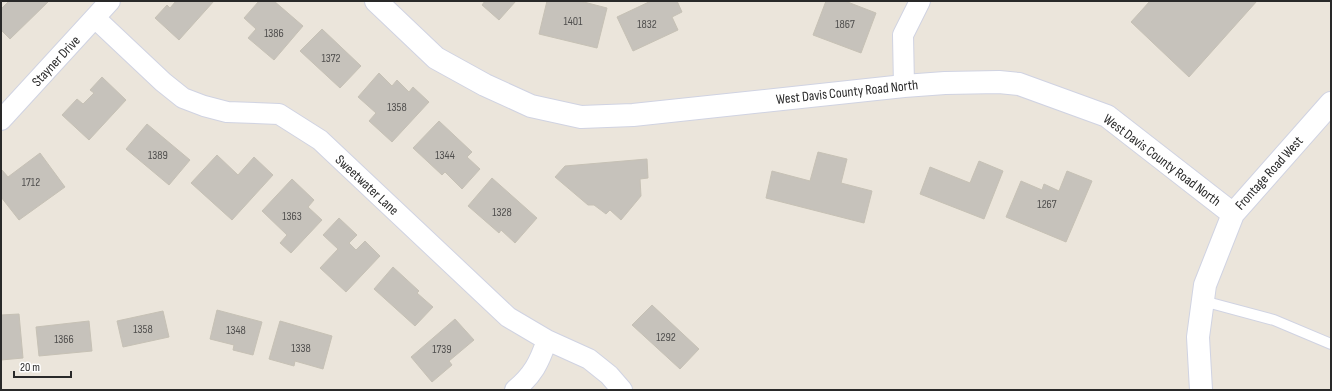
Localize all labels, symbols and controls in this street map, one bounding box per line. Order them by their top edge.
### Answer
house number: 1401 [564,14,583,29]
house number: 1832 [637,17,657,32]
house number: 1867 [835,17,855,32]
house number: 1386 [264,26,284,41]
street label: Stayner Drive [28,32,84,90]
house number: 1372 [322,51,341,66]
street label: West Davis County Road North [775,76,919,108]
house number: 1358 [387,100,407,115]
street label: West Davis County Road North [1100,110,1224,210]
street label: Frontage Road West [1231,133,1307,213]
house number: 1389 [148,148,168,163]
house number: 1344 [435,148,455,163]
street label: Sweetwater Lane [332,151,402,219]
house number: 1712 [22,175,40,190]
house number: 1267 [1037,197,1057,212]
house number: 1328 [492,205,512,220]
house number: 1363 [282,209,302,224]
house number: 1358 [133,322,153,337]
house number: 1348 [226,323,246,338]
house number: 1292 [656,330,676,345]
house number: 1366 [54,332,74,347]
house number: 1338 [291,341,311,356]
house number: 1739 [432,342,452,357]
scale bar [14,353,71,379]
text: 20 m [20,360,40,375]

